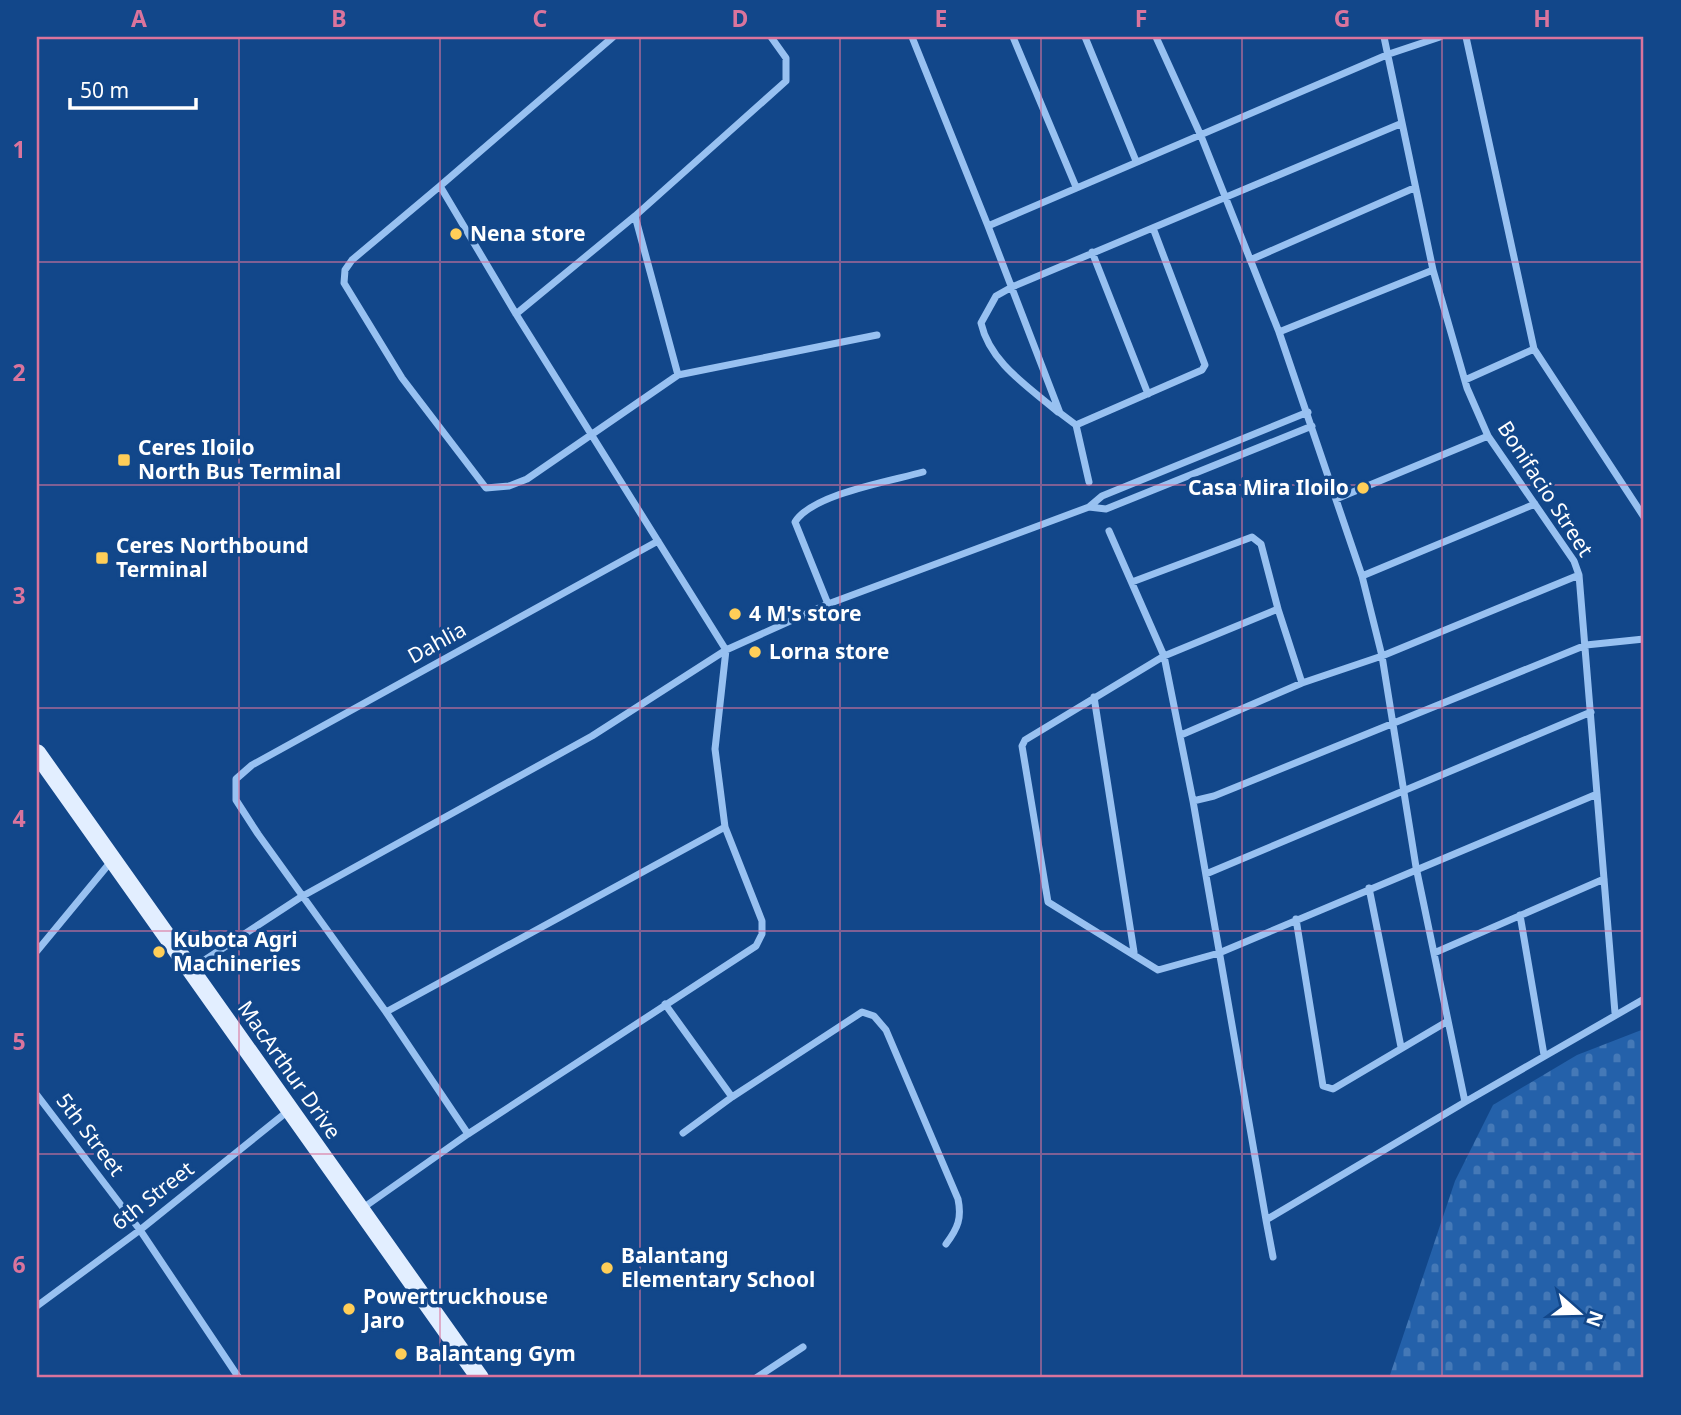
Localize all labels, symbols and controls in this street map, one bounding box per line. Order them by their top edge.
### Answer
text: A [131,2,147,34]
text: B [331,2,347,34]
text: C [533,2,548,34]
text: D [732,2,748,34]
text: E [935,2,947,34]
text: F [1135,2,1147,34]
text: G [1334,2,1350,34]
text: H [1533,2,1551,34]
scale bar [70,66,196,110]
text: 50 m [80,76,129,104]
text: 1 [12,133,26,165]
place label: Nena store [470,219,586,247]
marker: Nena store [448,226,464,242]
text: 2 [12,356,26,388]
street label: Bonifacio Street [1492,415,1600,562]
place label: Ceres Iloilo North Bus Terminal [138,433,341,485]
marker: Ceres Iloilo North Bus Terminal [116,452,132,468]
place label: Casa Mira Iloilo [1188,473,1349,501]
marker: Casa Mira Iloilo [1355,480,1371,496]
place label: Ceres Northbound Terminal [116,531,309,583]
marker: Ceres Northbound Terminal [94,550,110,566]
text: 3 [12,579,26,611]
place label: 4 M's store [749,599,862,627]
marker: 4 M's store [727,606,743,622]
street label: Dahlia [402,615,471,670]
place label: Lorna store [769,637,889,665]
marker: Lorna store [747,644,763,660]
text: 4 [12,802,26,834]
place label: Kubota Agri Machineries [173,925,301,977]
marker: Kubota Agri Machineries [151,944,167,960]
street label: MacArthur Drive [232,995,348,1144]
text: 5 [12,1025,26,1057]
street label: 5th Street [51,1087,131,1182]
street label: 6th Street [106,1154,199,1236]
place label: Balantang Elementary School [621,1241,815,1293]
text: 6 [12,1248,26,1280]
marker: Balantang Elementary School [599,1260,615,1276]
north arrow [1544,1278,1614,1348]
place label: Powertruckhouse Jaro [361,1282,548,1334]
marker: Powertruckhouse Jaro [341,1301,357,1317]
text: N [1580,1307,1610,1331]
place label: Balantang Gym [415,1339,576,1367]
marker: Balantang Gym [393,1346,409,1362]

